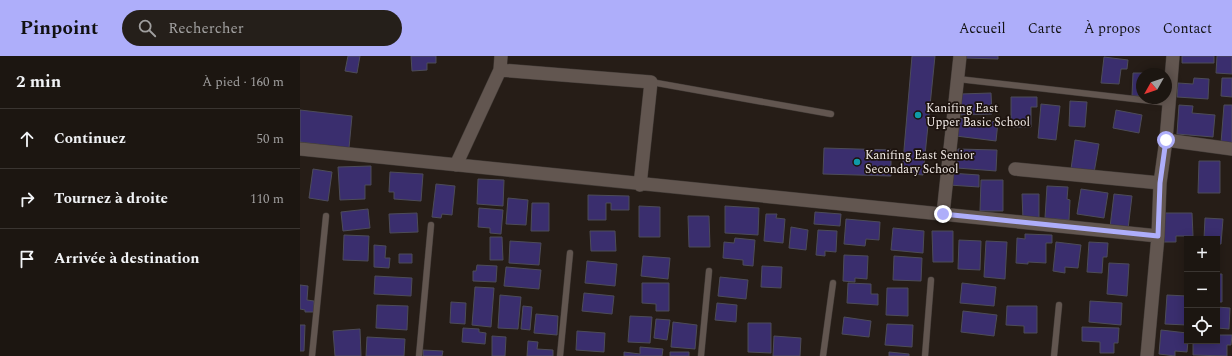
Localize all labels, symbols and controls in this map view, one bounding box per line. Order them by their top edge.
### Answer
search box [122,10,402,46]
text: Pinpoint [20,14,98,43]
icon: search [136,17,158,39]
text: Rechercher [168,17,244,40]
text: Accueil [959,18,1006,39]
text: Carte [1028,18,1062,39]
text: À propos [1084,18,1141,39]
text: Contact [1163,18,1212,39]
north arrow [1136,68,1172,104]
text: 2 min [16,69,61,95]
text: À pied · 160 m [202,72,284,92]
place label: Kanifing East Upper Basic School [926,99,1030,132]
marker: Kanifing East Upper Basic School [913,110,923,120]
text: Continuez [54,127,126,150]
icon: ahead [16,128,38,150]
text: 50 m [257,129,284,149]
route start [1157,131,1175,149]
place label: Kanifing East Senior Secondary School [865,146,975,179]
marker: Kanifing East Senior Secondary School [852,157,862,167]
text: Tournez à droite [54,187,168,210]
icon: right [16,188,38,210]
text: 110 m [250,189,284,209]
route end [934,205,952,223]
map controls [1184,236,1220,344]
button: + [1184,236,1220,272]
text: Arrivée à destination [54,247,200,270]
icon: arrive [16,248,38,270]
button: − [1184,272,1220,308]
button: locate [1184,308,1220,344]

